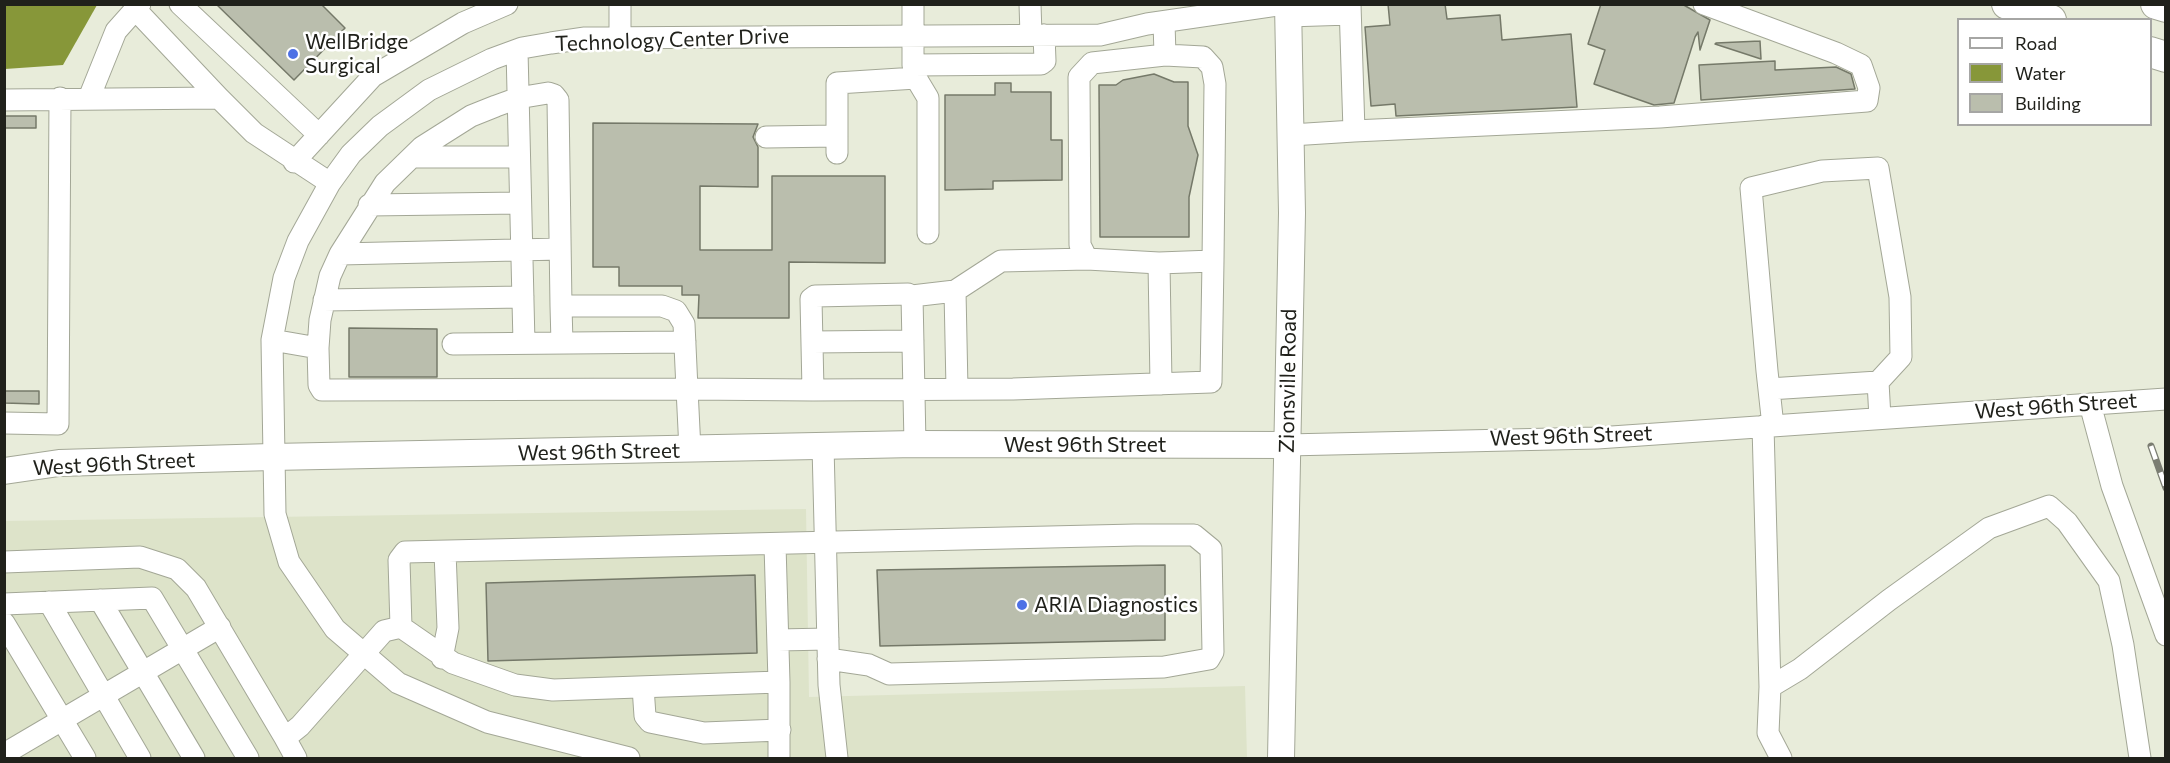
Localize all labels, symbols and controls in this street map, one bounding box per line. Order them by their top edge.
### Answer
legend [1957,18,2152,126]
street label: Technology Center Drive [555,23,789,57]
place label: WellBridge Surgical [305,29,408,79]
text: Road [2015,32,2057,54]
marker: WellBridge Surgical [286,47,300,61]
text: Water [2015,62,2066,84]
text: Building [2015,92,2081,114]
street label: Zionsville Road [1274,309,1302,453]
street label: West 96th Street [1974,388,2138,424]
street label: West 96th Street [1489,421,1653,451]
street label: West 96th Street [1004,432,1166,458]
street label: West 96th Street [517,438,681,466]
street label: West 96th Street [32,447,196,481]
place label: ARIA Diagnostics [1034,592,1198,618]
marker: ARIA Diagnostics [1015,598,1029,612]

